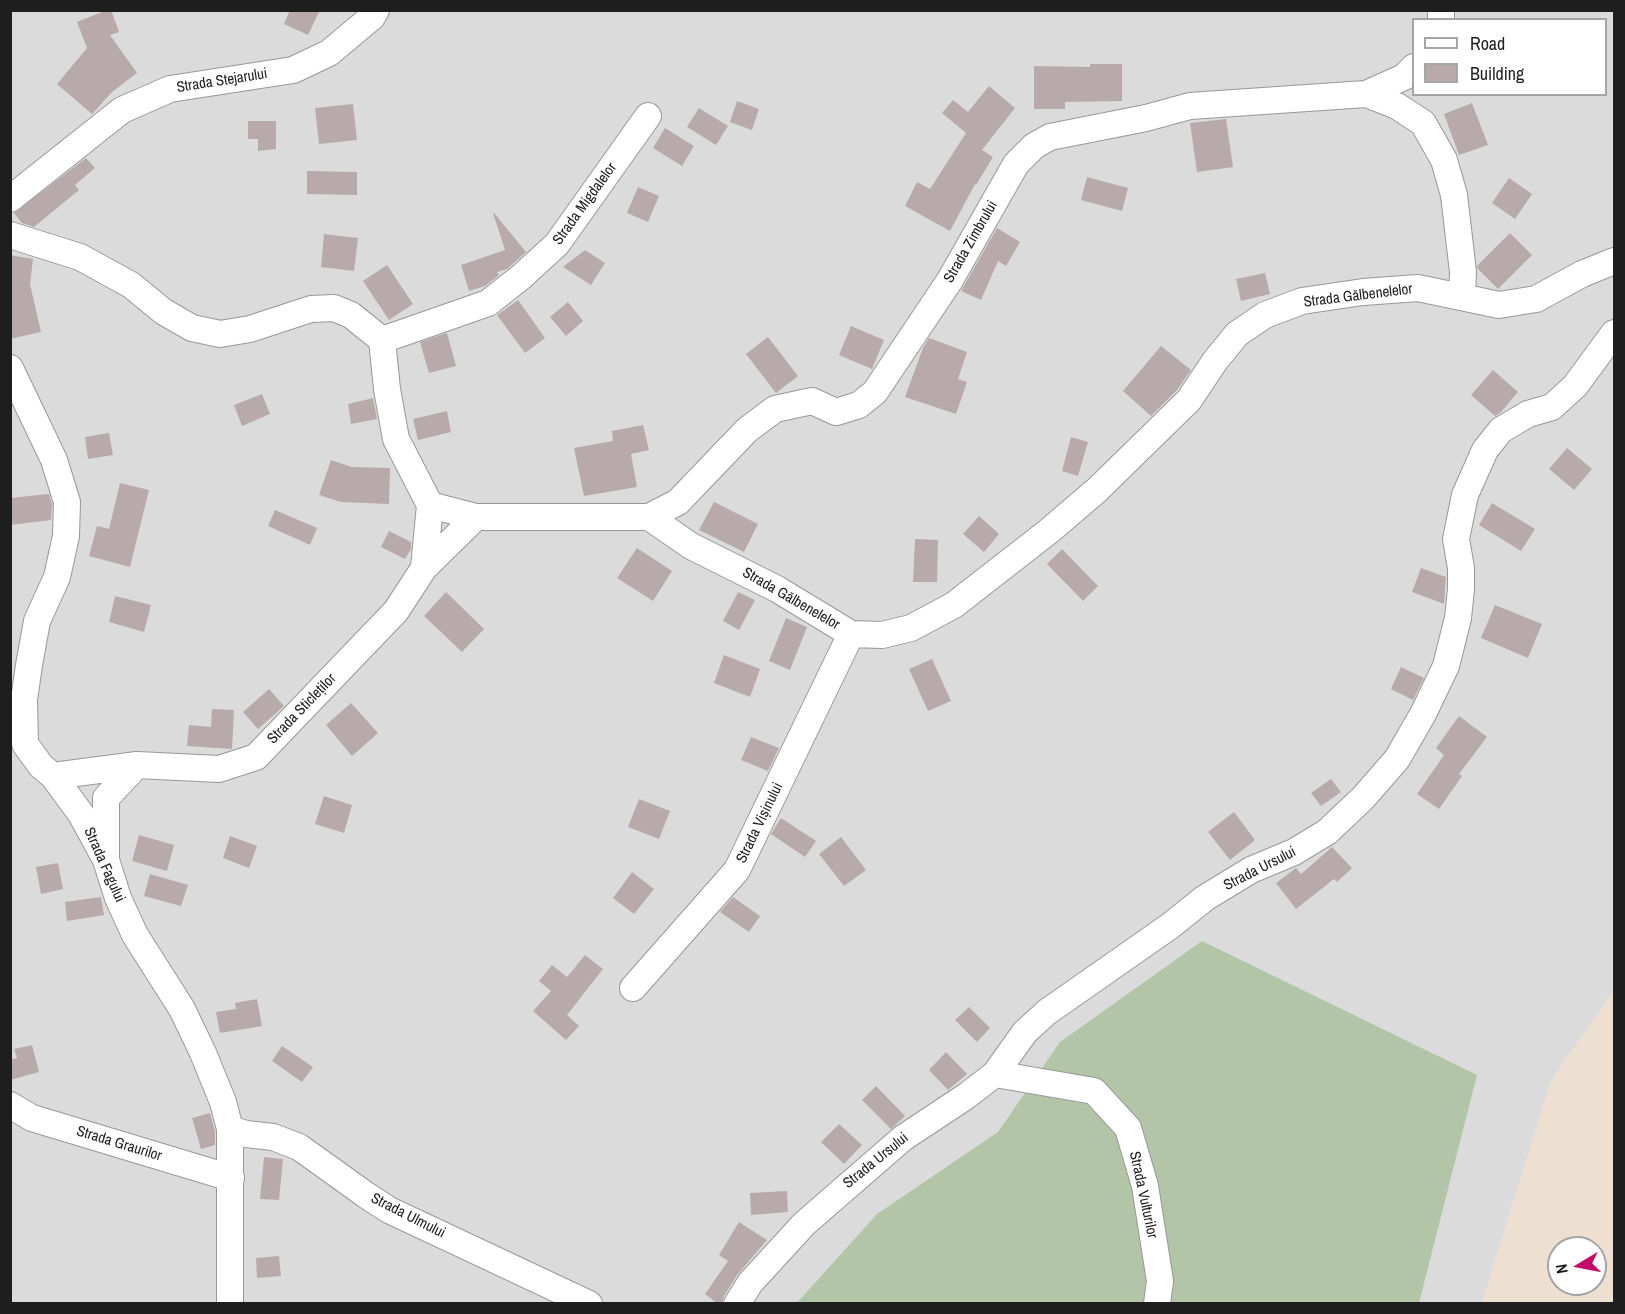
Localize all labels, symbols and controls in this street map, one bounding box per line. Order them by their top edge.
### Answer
legend [1412,18,1607,96]
text: Road [1470,31,1505,56]
text: Building [1470,61,1524,86]
street label: Strada Stejarului [175,65,269,97]
street label: Strada Migdalelor [549,159,621,249]
street label: Strada Zimbrului [940,198,1002,286]
street label: Strada Gălbenelelor [1303,280,1413,312]
street label: Strada Gălbenelelor [739,564,843,634]
street label: Strada Sticleților [264,670,340,748]
street label: Strada Vișinului [733,780,787,866]
street label: Strada Fagului [79,825,129,905]
street label: Strada Ursului [1221,843,1299,895]
street label: Strada Graurilor [74,1123,164,1165]
street label: Strada Ursului [840,1129,912,1193]
street label: Strada Vulturilor [1125,1150,1161,1240]
street label: Strada Ulmului [368,1190,448,1242]
north arrow [1547,1236,1607,1296]
text: N [1550,1262,1573,1275]

